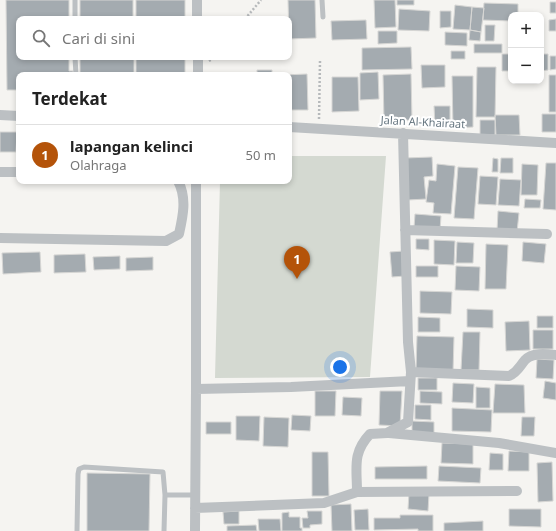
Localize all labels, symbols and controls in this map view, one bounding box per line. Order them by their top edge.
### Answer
map controls [508,12,544,84]
button: + [508,12,544,48]
search box [16,16,292,60]
icon: search [30,27,52,49]
text: Cari di sini [62,28,135,48]
button: − [508,48,544,84]
text: Terdekat [32,87,107,110]
street label: Jalan Al-Khairaat [379,112,466,131]
text: lapangan kelinci [70,136,193,156]
text: 1 [41,146,49,164]
text: 50 m [246,146,276,164]
text: Olahraga [70,156,127,174]
pin: 1 [284,246,310,279]
your location [330,357,350,377]

